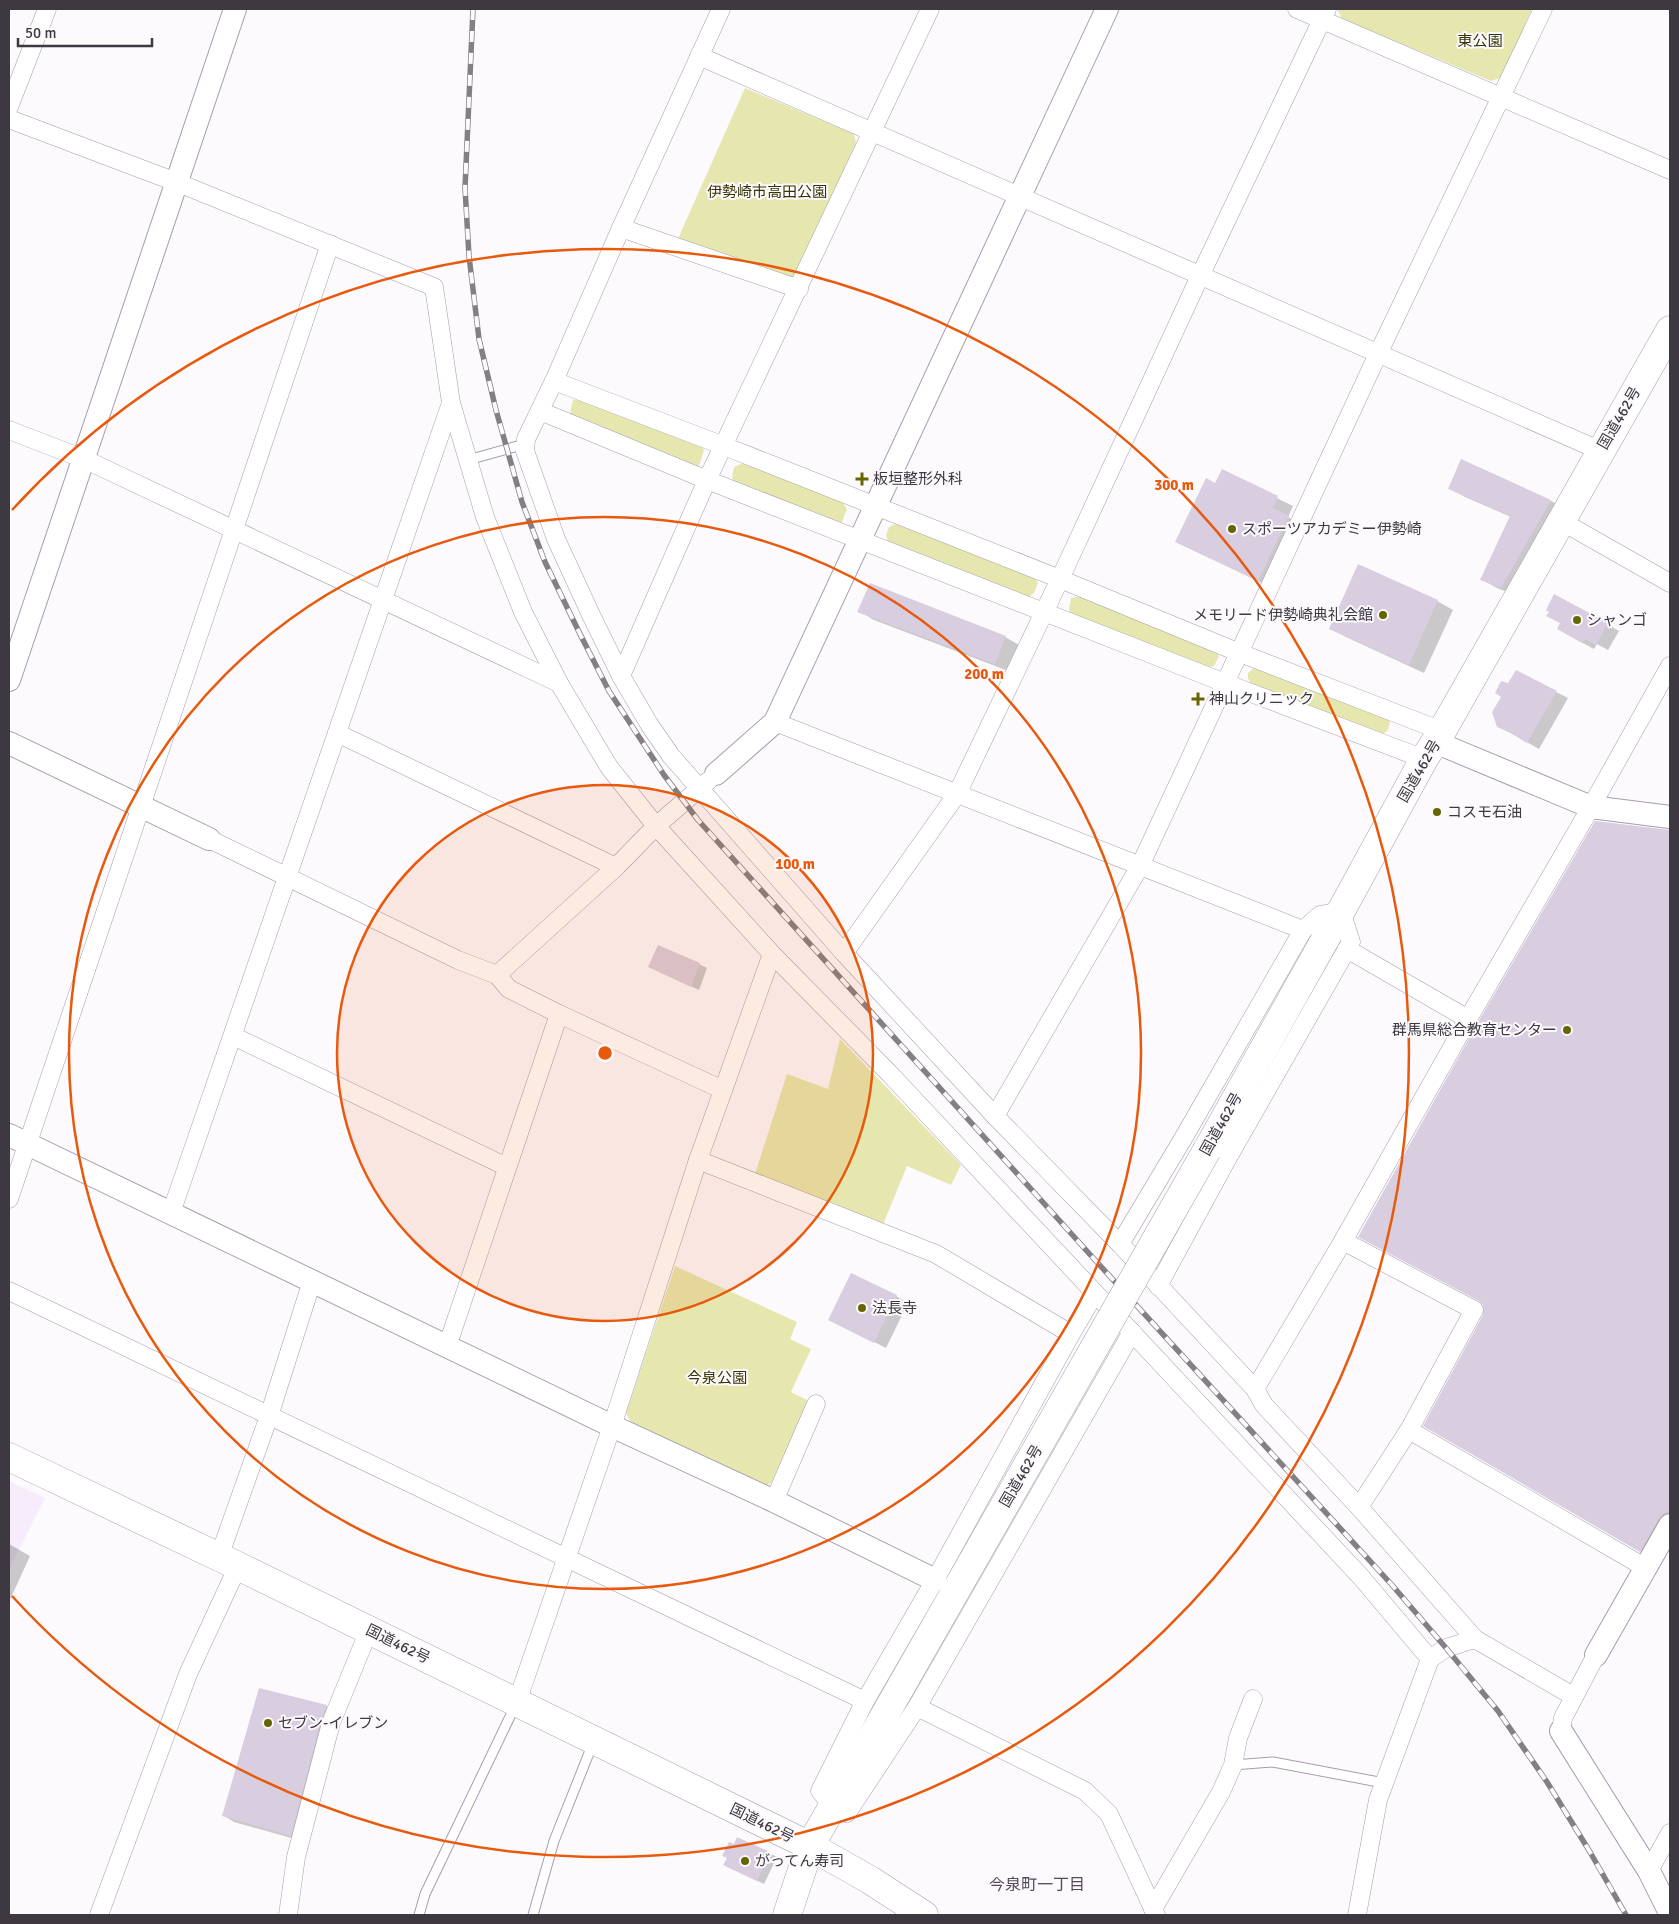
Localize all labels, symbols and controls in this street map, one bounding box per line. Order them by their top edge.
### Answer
scale bar [18,15,151,47]
text: 50 m [25,24,56,42]
park label: 東公園 [1457,32,1503,50]
park label: 伊勢崎市高田公園 [707,183,827,201]
street label: 国道462号 [1594,383,1644,453]
place label: 板垣整形外科 [873,470,963,488]
marker: 板垣整形外科 [855,472,869,486]
text: 300 m [1154,476,1194,494]
place label: スポーツアカデミー伊勢崎 [1242,520,1422,538]
marker: スポーツアカデミー伊勢崎 [1226,523,1238,535]
place label: メモリード伊勢崎典礼会館 [1193,606,1373,624]
marker: メモリード伊勢崎典礼会館 [1377,609,1389,621]
place label: シャンゴ [1587,611,1647,629]
marker: シャンゴ [1571,614,1583,626]
text: 200 m [964,665,1004,683]
place label: 神山クリニック [1209,690,1314,708]
marker: 神山クリニック [1191,692,1205,706]
street label: 国道462号 [1394,736,1444,806]
place label: コスモ石油 [1447,803,1522,821]
marker: コスモ石油 [1431,806,1443,818]
text: 100 m [775,855,815,873]
place label: 群馬県総合教育センター [1392,1021,1557,1039]
marker: 群馬県総合教育センター [1561,1024,1573,1036]
centre of rings [596,1044,614,1062]
street label: 国道462号 [1196,1089,1246,1159]
place label: 法長寺 [872,1299,917,1317]
marker: 法長寺 [856,1302,868,1314]
park label: 今泉公園 [687,1369,747,1387]
street label: 国道462号 [996,1441,1046,1511]
street label: 国道462号 [363,1621,433,1667]
place label: セブン-イレブン [278,1714,388,1732]
marker: セブン-イレブン [262,1717,274,1729]
street label: 国道462号 [727,1800,797,1846]
place label: がってん寿司 [755,1852,844,1870]
marker: がってん寿司 [739,1855,751,1867]
district label: 今泉町一丁目 [989,1875,1085,1895]

